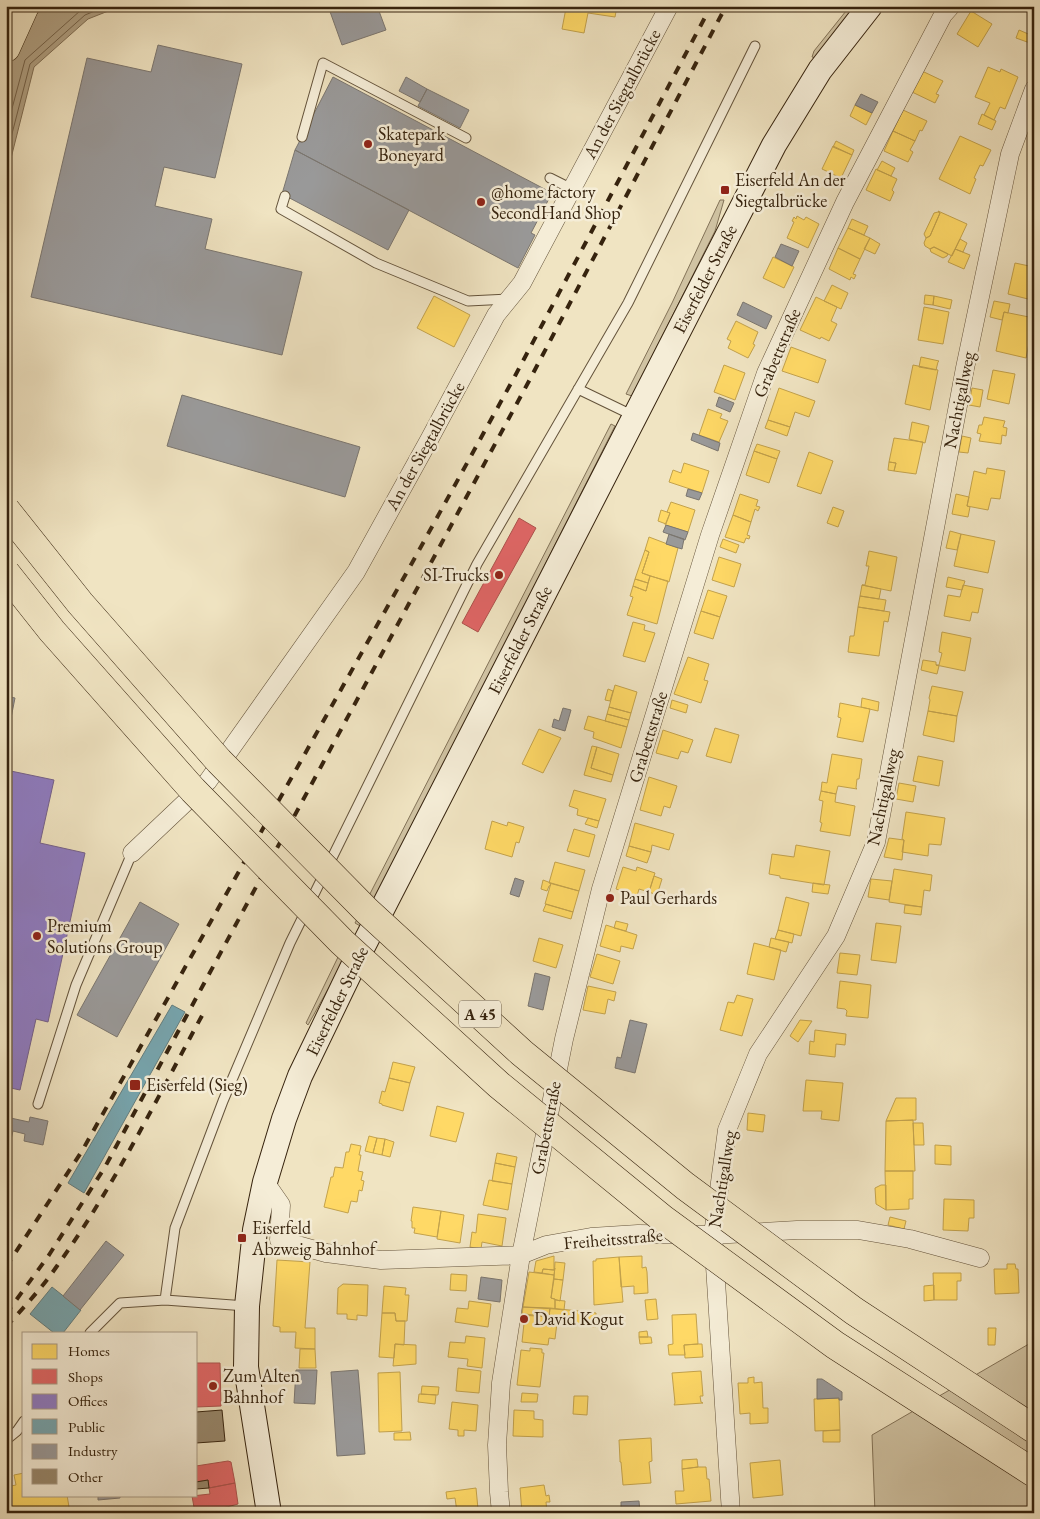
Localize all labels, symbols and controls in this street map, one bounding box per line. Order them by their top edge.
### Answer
street label: An der Siegtalbrücke [577,25,665,163]
place label: Skatepark Boneyard [378,122,446,166]
marker: Skatepark Boneyard [362,138,374,150]
place label: Eiserfeld An der Siegtalbrücke [735,168,845,212]
place label: @home factory SecondHand Shop [491,180,621,224]
marker: Eiserfeld An der Siegtalbrücke [719,184,731,196]
marker: @home factory SecondHand Shop [475,196,487,208]
street label: Eiserfelder Straße [667,221,742,337]
street label: Grabettstraße [747,305,806,401]
street label: Nachtigallweg [938,349,979,450]
street label: An der Siegtalbrücke [379,377,469,515]
place label: SI-Trucks [423,563,489,586]
marker: SI-Trucks [493,569,505,581]
street label: Eiserfelder Straße [482,582,557,698]
street label: Grabettstraße [623,688,672,785]
street label: Nachtigallweg [861,746,904,847]
place label: Paul Gerhards [620,886,717,909]
marker: Paul Gerhards [604,892,616,904]
place label: Premium Solutions Group [47,914,163,958]
marker: Premium Solutions Group [31,930,43,942]
street label: Eiserfelder Straße [300,942,373,1059]
road number: A 45 [459,1001,501,1028]
place label: Eiserfeld (Sieg) [146,1073,248,1096]
marker: Eiserfeld (Sieg) [128,1078,142,1092]
street label: Grabettstraße [525,1079,566,1177]
street label: Nachtigallweg [702,1128,741,1229]
place label: Eiserfeld Abzweig Bahnhof [251,1216,378,1260]
street label: Freiheitsstraße [562,1223,664,1254]
marker: Eiserfeld Abzweig Bahnhof [236,1232,248,1244]
place label: David Kogut [534,1307,624,1330]
marker: David Kogut [518,1313,530,1325]
legend [22,1332,198,1496]
text: Homes [68,1341,110,1360]
place label: Zum Alten Bahnhof [223,1364,300,1408]
text: Shops [68,1367,103,1386]
marker: Zum Alten Bahnhof [207,1380,219,1392]
text: Offices [68,1391,108,1410]
text: Public [68,1417,105,1436]
text: Industry [68,1441,118,1460]
text: Other [68,1467,103,1486]

